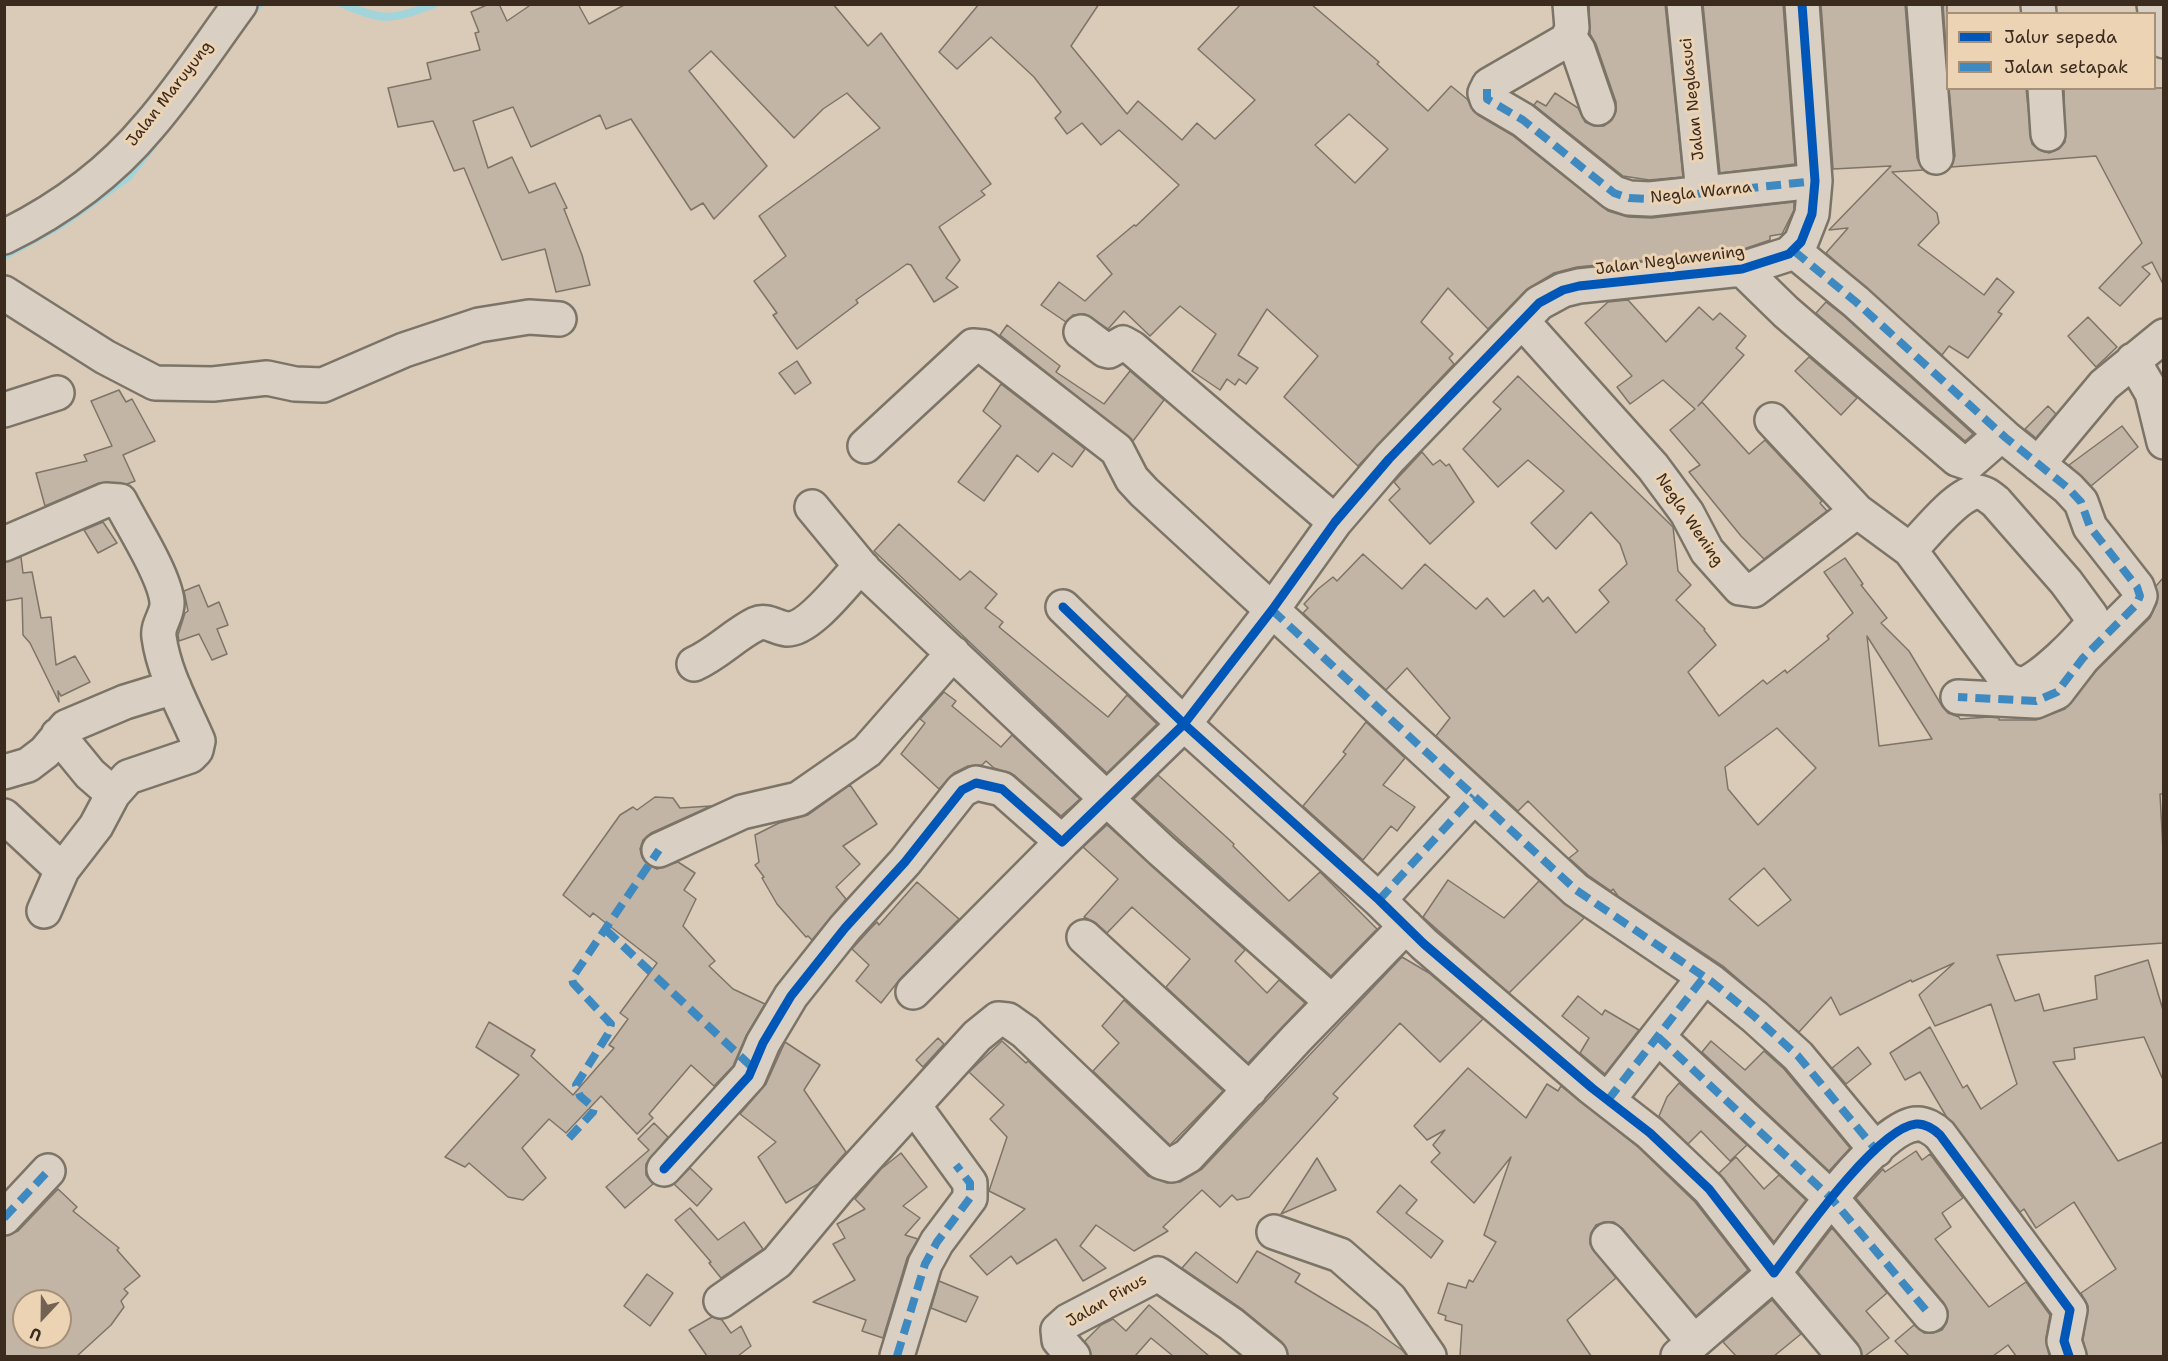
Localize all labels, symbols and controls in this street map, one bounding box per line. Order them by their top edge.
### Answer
legend [1946,12,2156,90]
text: Jalur sepeda [2004,25,2117,49]
street label: Jalan Neglasuci [1677,37,1709,161]
street label: Jalan Maruyung [123,38,217,150]
text: Jalan setapak [2004,55,2128,79]
street label: Negla Warna [1649,178,1753,208]
street label: Jalan Neglawening [1594,242,1746,280]
street label: Negla Wening [1651,470,1727,570]
street label: Jalan Pinus [1063,1270,1151,1332]
north arrow [12,1289,72,1349]
text: U [27,1323,45,1346]

